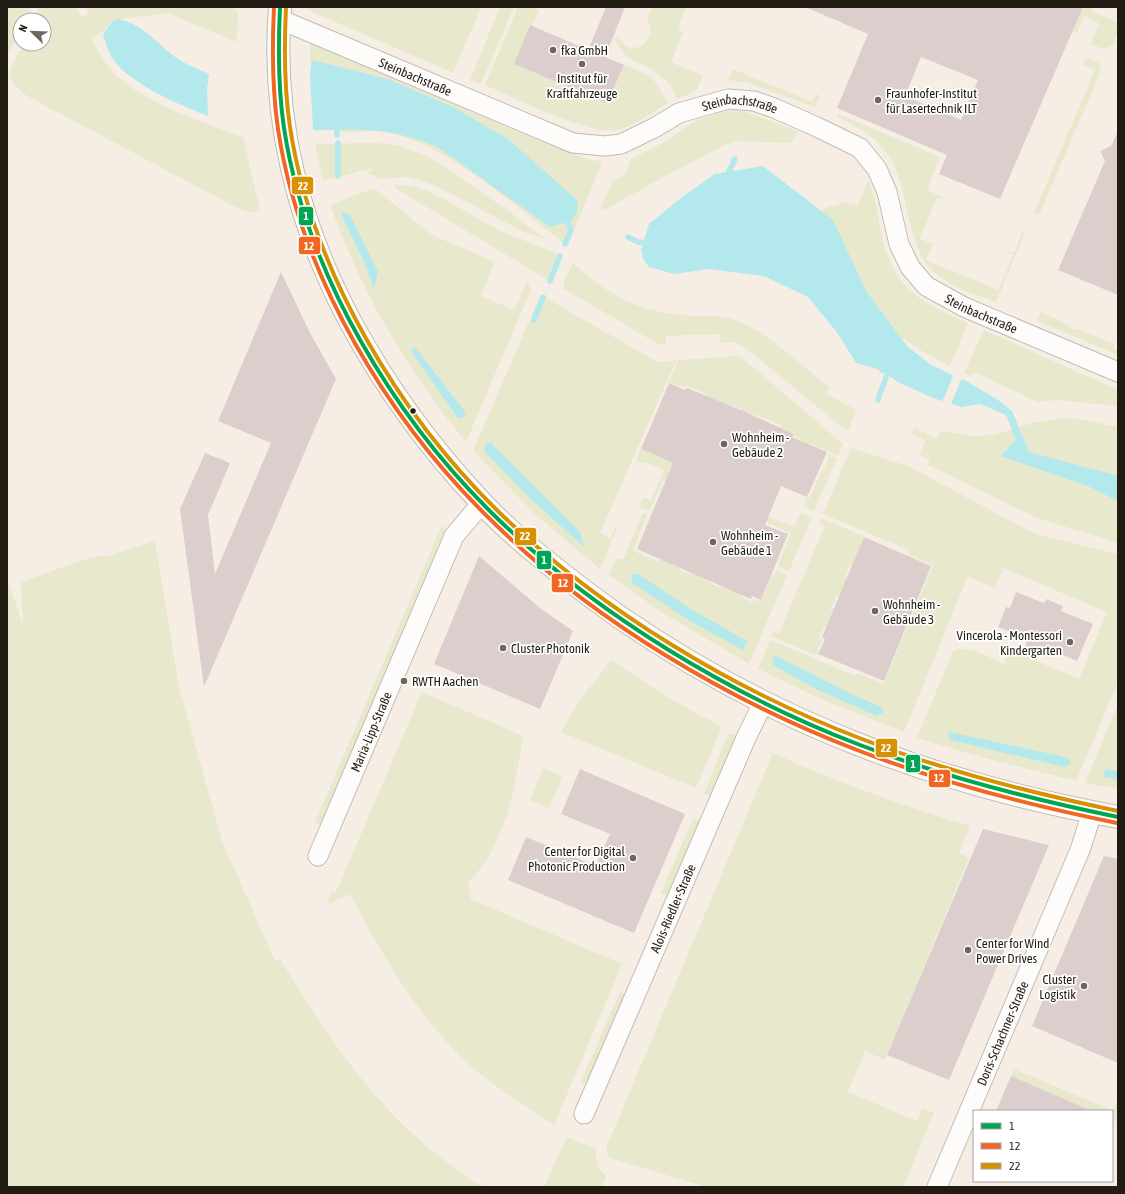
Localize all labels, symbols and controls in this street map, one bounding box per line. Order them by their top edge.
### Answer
north arrow [12,12,52,52]
text: N [16,23,30,33]
place label: fka GmbH [561,43,608,58]
marker: fka GmbH [548,45,558,55]
street label: Steinbachstraße [376,55,454,99]
marker: Institut für Kraftfahrzeuge [577,59,587,69]
place label: Institut für Kraftfahrzeuge [546,71,618,101]
place label: Fraunhofer-Institut für Lasertechnik ILT [886,86,977,116]
street label: Steinbachstraße [700,92,780,117]
marker: Fraunhofer-Institut für Lasertechnik ILT [873,95,883,105]
line badge: 22 [291,176,314,195]
text: 22 [298,180,308,192]
line badge: 1 [298,206,314,226]
text: 1 [303,210,309,222]
line badge: 12 [298,236,321,255]
text: 12 [304,240,314,252]
street label: Steinbachstraße [942,291,1020,337]
unlabelled marker [408,406,418,416]
place label: Wohnheim - Gebäude 2 [732,430,789,460]
marker: Wohnheim - Gebäude 2 [719,439,729,449]
line badge: 22 [514,527,537,546]
place label: Wohnheim - Gebäude 1 [721,528,778,558]
text: 22 [520,530,530,542]
marker: Wohnheim - Gebäude 1 [708,537,718,547]
line badge: 1 [536,550,552,570]
text: 1 [541,554,547,566]
line badge: 12 [551,573,574,593]
text: 12 [558,577,568,589]
place label: Wohnheim - Gebäude 3 [883,597,940,627]
marker: Wohnheim - Gebäude 3 [870,606,880,616]
place label: Vincerola - Montessori Kindergarten [957,628,1062,658]
marker: Vincerola - Montessori Kindergarten [1065,637,1075,647]
place label: Cluster Photonik [511,641,590,656]
marker: Cluster Photonik [498,643,508,653]
place label: RWTH Aachen [412,674,479,689]
marker: RWTH Aachen [399,676,409,686]
street label: Maria-Lipp-Straße [348,690,395,774]
line badge: 22 [875,738,898,758]
text: 22 [881,742,891,754]
line badge: 1 [905,754,921,773]
text: 1 [910,758,916,770]
line badge: 12 [928,769,951,788]
text: 12 [934,772,944,784]
place label: Center for Digital Photonic Production [528,844,626,874]
marker: Center for Digital Photonic Production [628,853,638,863]
street label: Alois-Riedler-Straße [647,862,699,955]
place label: Center for Wind Power Drives [976,936,1049,966]
marker: Center for Wind Power Drives [963,945,973,955]
place label: Cluster Logistik [1039,972,1076,1002]
street label: Doris-Schachner-Straße [974,979,1032,1088]
marker: Cluster Logistik [1079,981,1089,991]
legend [973,1110,1113,1182]
text: 1 [1009,1119,1015,1133]
text: 12 [1009,1139,1020,1153]
text: 22 [1009,1159,1020,1173]

